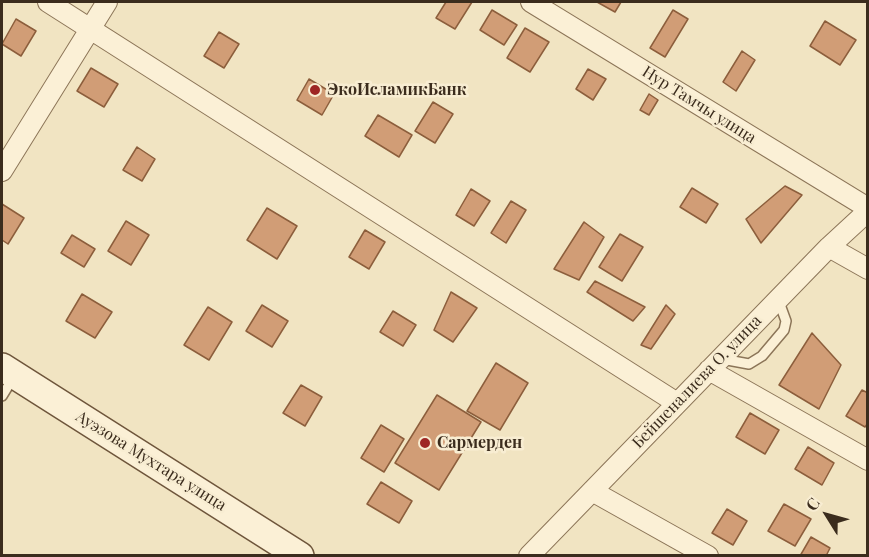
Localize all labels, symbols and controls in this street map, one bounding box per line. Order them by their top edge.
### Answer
street label: Нур Тамчы улица [639,62,759,148]
place label: ЭкоИсламикБанк [327,80,466,100]
marker: ЭкоИсламикБанк [308,83,322,97]
street label: Бейшеналиева О. улица [628,311,766,453]
street label: Ауэзова Мухтара улица [72,407,230,515]
place label: Сармерден [437,433,522,453]
marker: Сармерден [418,436,432,450]
north arrow [797,485,857,545]
text: С [800,493,824,515]

